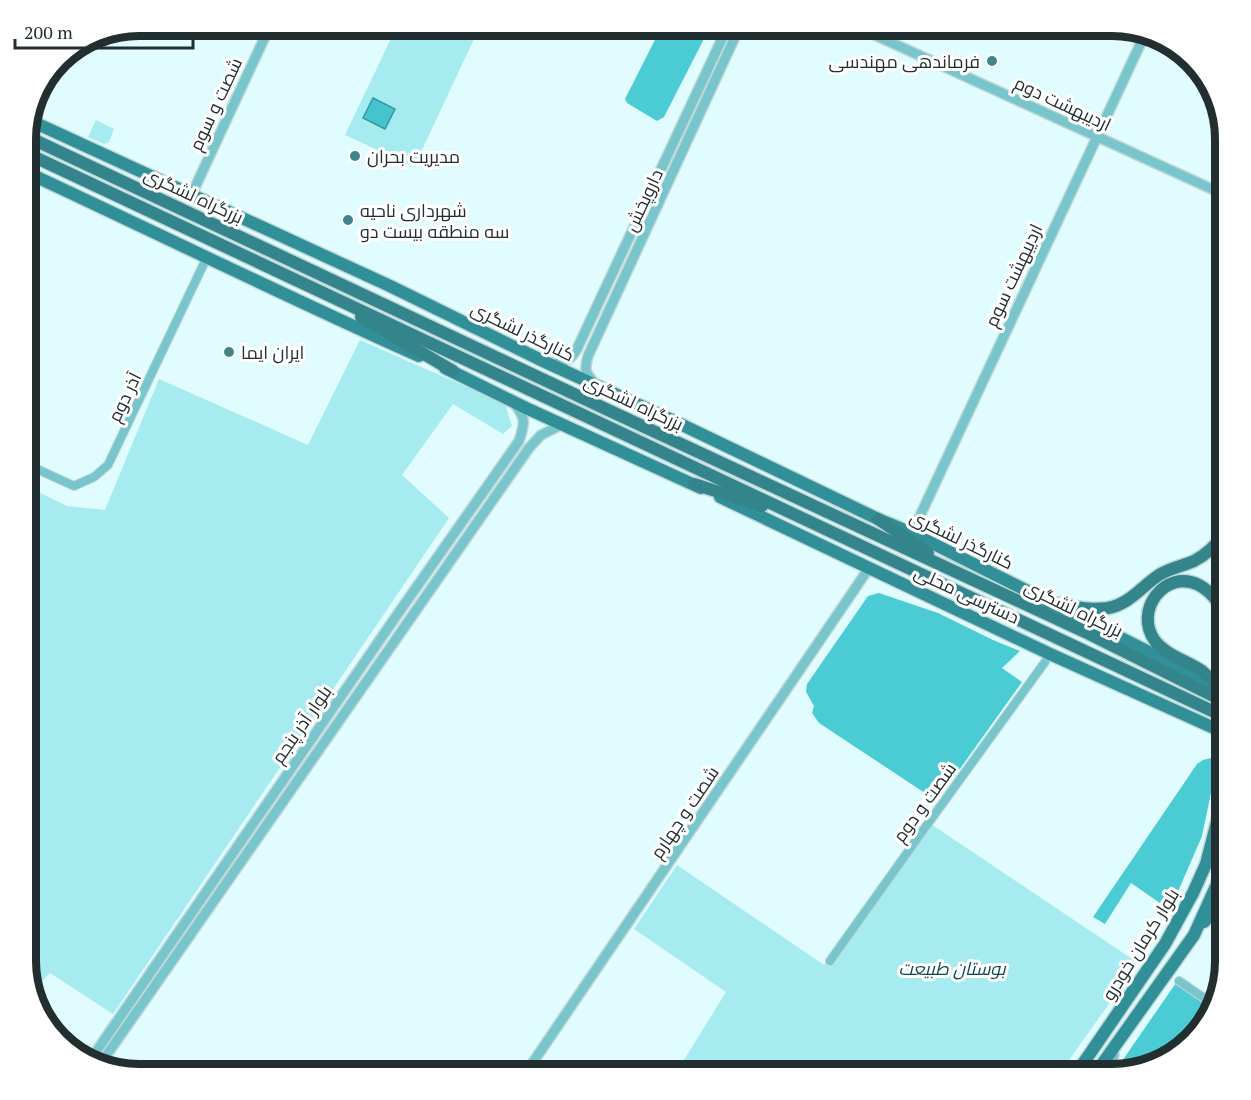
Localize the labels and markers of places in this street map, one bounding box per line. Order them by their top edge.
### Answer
place label: فرماندهی مهندسی [829,49,980,73]
marker: فرماندهی مهندسی [985,54,999,68]
place label: مدیریت بحران [367,144,460,168]
marker: مدیریت بحران [348,149,362,163]
place label: شهرداری ناحیه سه منطقه بیست دو [360,198,509,243]
marker: شهرداری ناحیه سه منطقه بیست دو [341,213,355,227]
place label: ایران ایما [241,340,304,364]
marker: ایران ایما [222,345,236,359]

